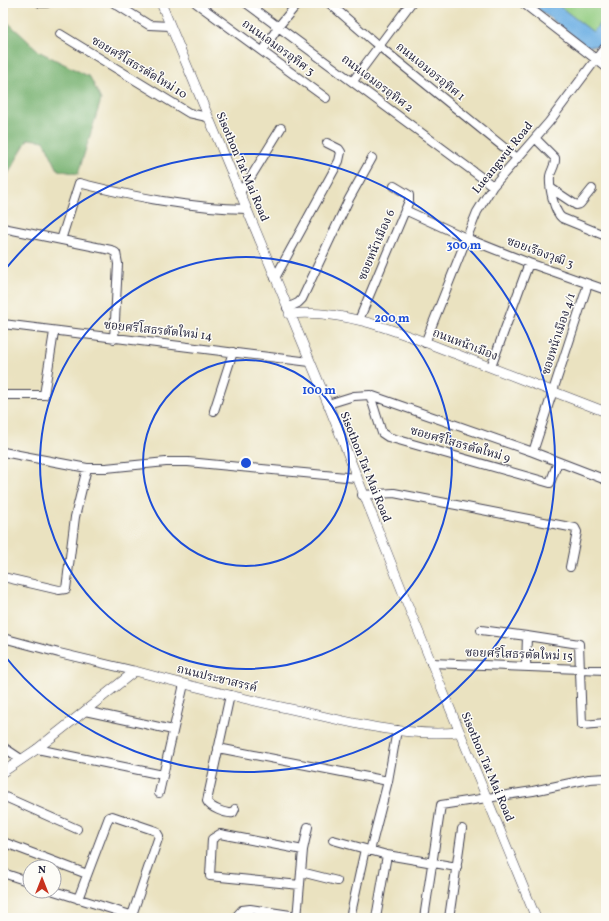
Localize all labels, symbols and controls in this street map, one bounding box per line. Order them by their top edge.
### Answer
street label: ถนนเอมอรอุทิศ 3 [238,16,318,80]
street label: ซอยศรีโสธรตัดใหม่ 10 [88,31,191,103]
street label: ถนนเอมอรอุทิศ 1 [392,39,468,105]
street label: ถนนเอมอรอุทิศ 2 [338,52,416,116]
street label: Sisothon Tat Mai Road [212,110,272,224]
street label: Lueangwut Road [469,119,537,197]
street label: ซอยหน้าเมือง 6 [355,207,399,283]
street label: ซอยเรืองวุฒิ 3 [504,233,576,273]
text: 300 m [447,238,482,254]
street label: ซอยหน้าเมือง 4/1 [538,291,580,377]
text: 200 m [374,311,410,327]
street label: ซอยศรีโสธรตัดใหม่ 14 [103,315,213,345]
street label: ถนนหน้าเมือง [430,325,500,365]
text: 100 m [302,383,336,399]
street label: Sisothon Tat Mai Road [336,409,395,525]
street label: ซอยศรีโสธรตัดใหม่ 9 [408,421,513,467]
centre of rings [239,456,253,470]
street label: ซอยศรีโสธรตัดใหม่ 15 [465,643,573,665]
street label: ถนนประชาสรรค์ [175,661,259,697]
street label: Sisothon Tat Mai Road [457,710,517,824]
north arrow [22,859,62,899]
text: N [38,863,46,878]

